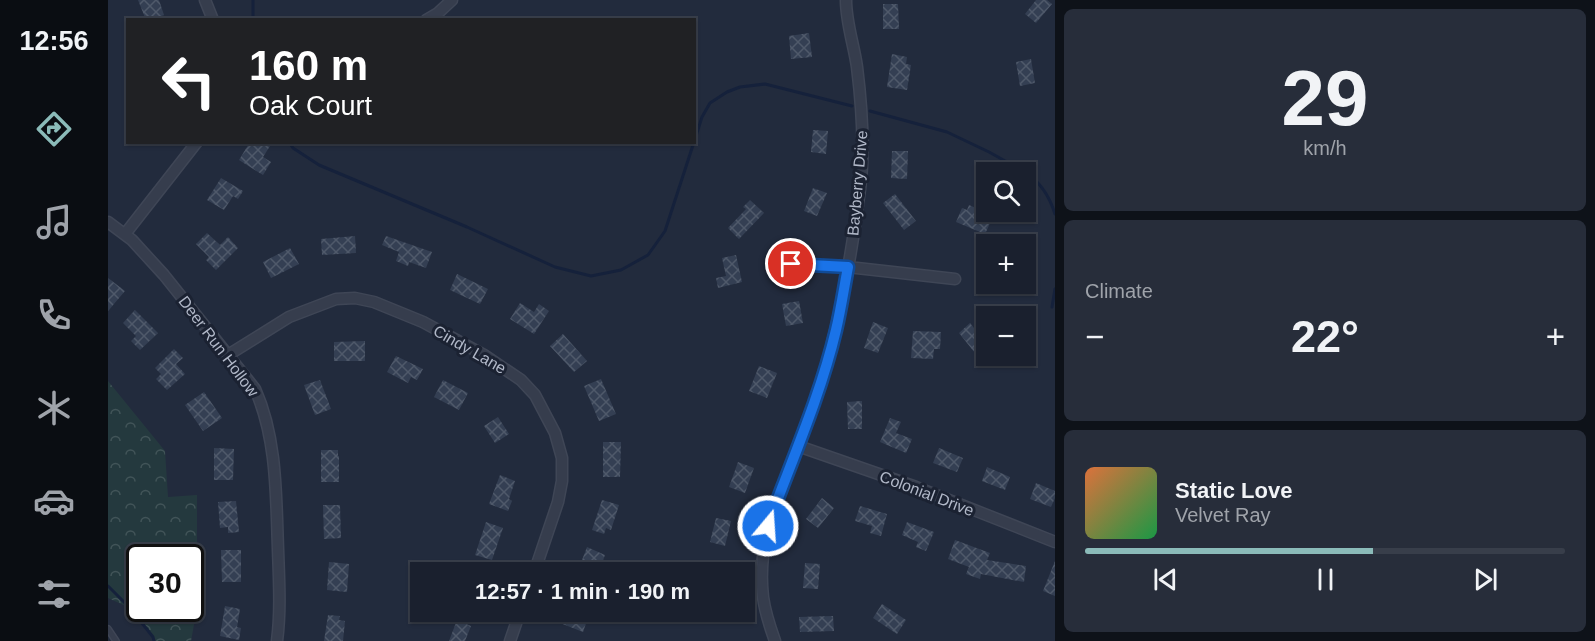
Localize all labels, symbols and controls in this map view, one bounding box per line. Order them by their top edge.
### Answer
text: 12:56 [19,26,89,56]
icon: left [150,42,228,120]
text: 160 m [249,42,368,89]
text: 29 [1282,54,1368,142]
text: Oak Court [249,91,372,121]
icon: directions [33,108,75,150]
street label: Bayberry Drive [844,130,871,236]
text: km/h [1303,137,1347,159]
map controls [976,162,1036,366]
button: search [976,162,1036,222]
icon: music [33,201,75,243]
button: + [976,234,1036,294]
pin [765,238,816,289]
icon: arrive [774,247,807,280]
text: Climate [1085,280,1153,302]
street label: Deer Run Hollow [175,293,262,400]
icon: phone [33,294,75,336]
button: − [976,306,1036,366]
text: 22° [1291,311,1359,362]
text: − [1085,318,1104,355]
text: + [1546,318,1565,355]
street label: Cindy Lane [430,322,509,377]
icon: climate [33,387,75,429]
street label: Colonial Drive [877,468,976,519]
text: Static Love [1175,478,1292,503]
icon: car [33,480,75,522]
position arrow [736,494,800,558]
text: Velvet Ray [1175,504,1271,526]
speed limit sign: 30 [126,544,204,622]
icon: previous [1149,563,1182,596]
icon: pause [1309,563,1342,596]
icon: next [1469,563,1502,596]
icon: filters [33,573,75,615]
text: 12:57 · 1 min · 190 m [475,579,690,604]

